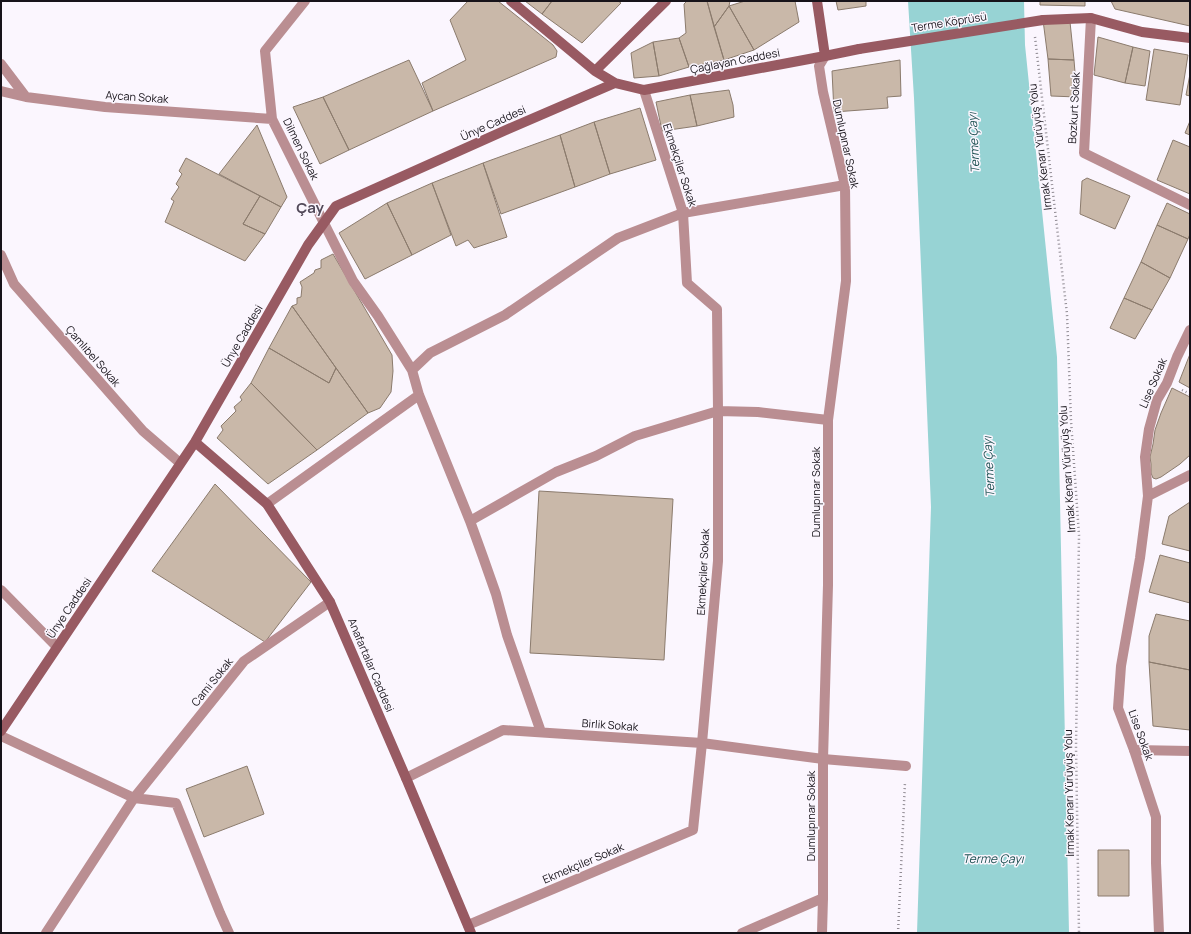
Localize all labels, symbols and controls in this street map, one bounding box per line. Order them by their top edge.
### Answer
street label: Terme Köprüsü [910,8,988,35]
street label: Çağlayan Caddesi [689,44,781,77]
street label: Bozkurt Sokak [1064,71,1083,144]
street label: Irmak Kenarı Yürüyüş Yolu [1024,83,1055,211]
street label: Aycan Sokak [105,87,170,106]
street label: Dumlupınar Sokak [830,98,863,190]
street label: Ünye Caddesi [458,101,528,144]
water label: Terme Çayı [963,111,984,174]
street label: Dilmen Sokak [280,115,323,183]
street label: Ekmekçiler Sokak [660,121,701,209]
district label: Çay [296,197,324,218]
street label: Ünye Caddesi [218,302,266,370]
street label: Çamlıbel Sokak [63,322,124,390]
street label: Lise Sokak [1135,355,1170,410]
street label: Irmak Kenarı Yürüyüş Yolu [1055,405,1078,533]
water label: Terme Çayı [978,435,999,498]
street label: Dumlupınar Sokak [808,446,823,537]
street label: Ekmekçiler Sokak [693,528,712,616]
street label: Ünye Caddesi [43,574,94,641]
street label: Anafartalar Caddesi [345,616,398,714]
street label: Cami Sokak [187,654,236,709]
street label: Lise Sokak [1125,707,1158,763]
street label: Birlik Sokak [581,715,639,734]
street label: Irmak Kenarı Yürüyüş Yolu [1060,729,1077,857]
street label: Dumlupınar Sokak [803,770,818,861]
street label: Ekmekçiler Sokak [540,838,626,886]
water label: Terme Çayı [962,850,1025,867]

